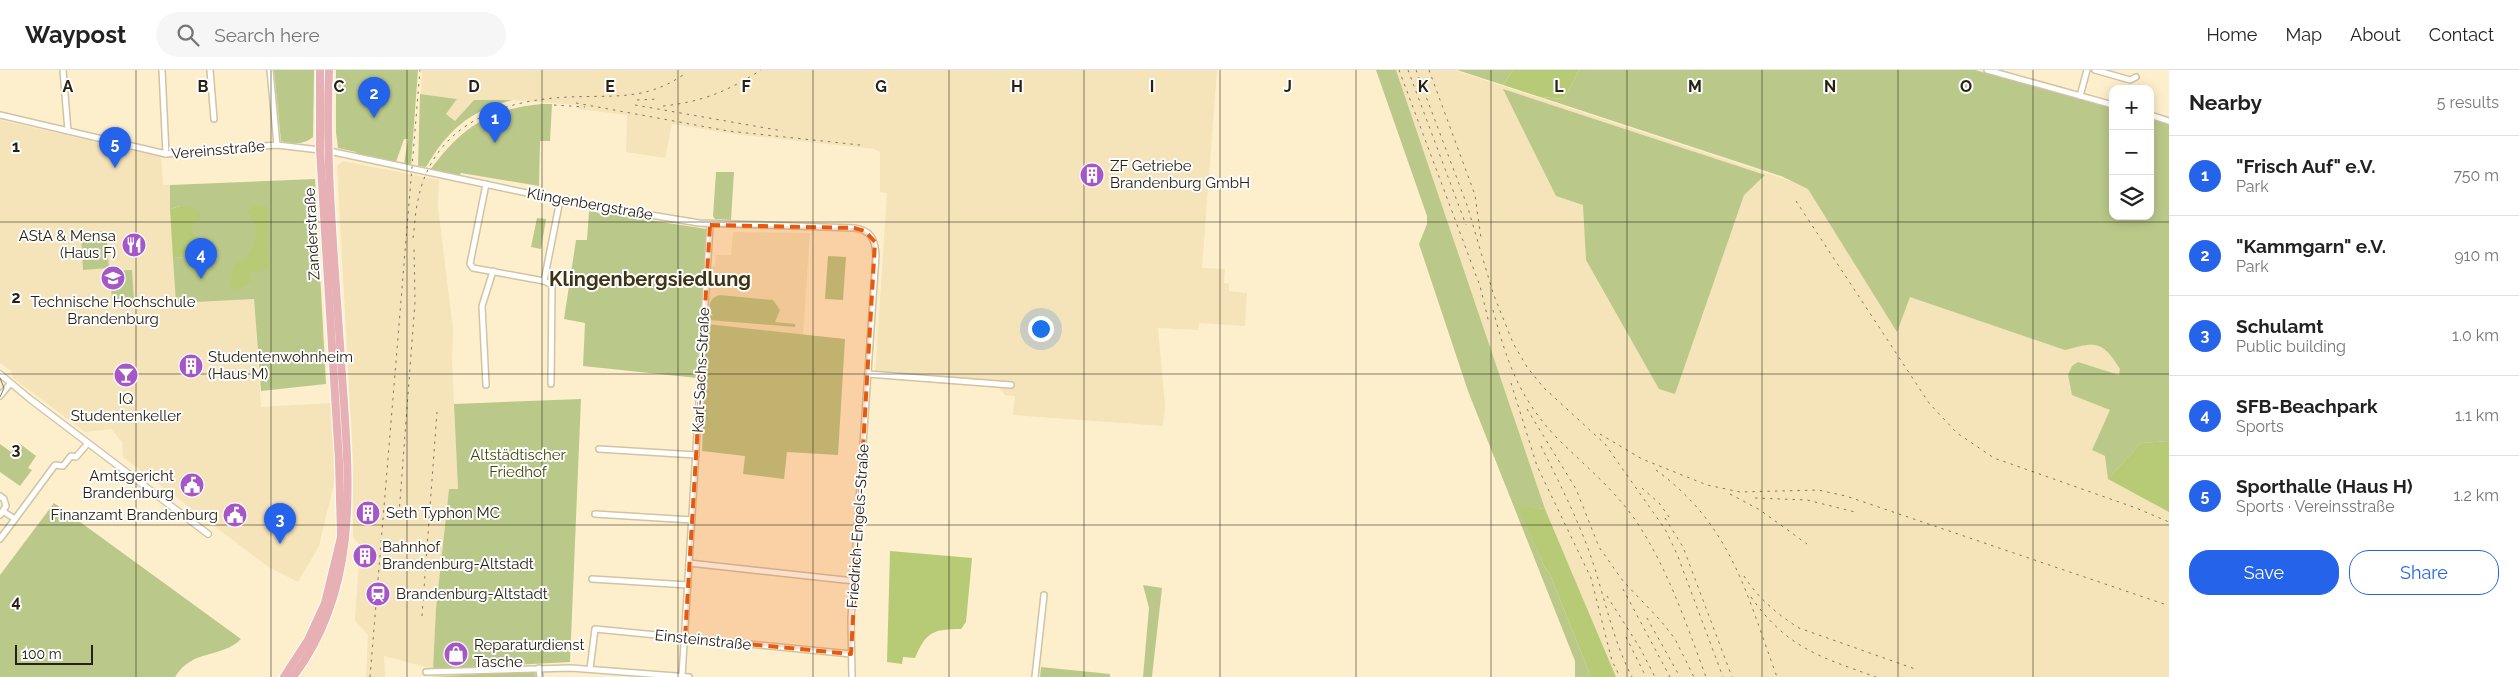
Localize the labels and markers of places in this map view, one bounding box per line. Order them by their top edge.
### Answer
pin: 2 [358,77,390,118]
pin: 1 [479,102,511,143]
pin: 5 [99,127,131,168]
place label: ZF Getriebe Brandenburg GmbH [1110,157,1250,192]
building icon: ZF Getriebe Brandenburg GmbH [1079,162,1105,188]
place label: AStA & Mensa (Haus F) [19,227,116,262]
restaurant icon: AStA & Mensa (Haus F) [121,232,147,258]
pin: 4 [185,238,217,279]
school or university icon: Technische Hochschule Brandenburg [100,265,126,291]
place label: Technische Hochschule Brandenburg [31,293,196,328]
place label: Studentenwohnheim (Haus M) [208,348,353,383]
building icon: Studentenwohnheim (Haus M) [178,353,204,379]
bar icon: IQ Studentenkeller [113,362,139,388]
place label: IQ Studentenkeller [71,390,182,425]
place label: Amtsgericht Brandenburg [82,467,174,502]
public building icon: Amtsgericht Brandenburg [179,472,205,498]
building icon: Seth Typhon MC [355,500,381,526]
public building icon: Finanzamt Brandenburg [222,502,248,528]
pin: 3 [264,503,296,544]
place label: Seth Typhon MC [386,504,500,522]
place label: Finanzamt Brandenburg [51,506,218,524]
place label: Bahnhof Brandenburg-Altstadt [382,538,534,573]
building icon: Bahnhof Brandenburg-Altstadt [352,543,378,569]
station icon: Brandenburg-Altstadt [365,581,391,607]
place label: Brandenburg-Altstadt [396,585,548,603]
place label: Reparaturdienst Tasche [474,636,585,671]
shop icon: Reparaturdienst Tasche [443,641,469,667]

